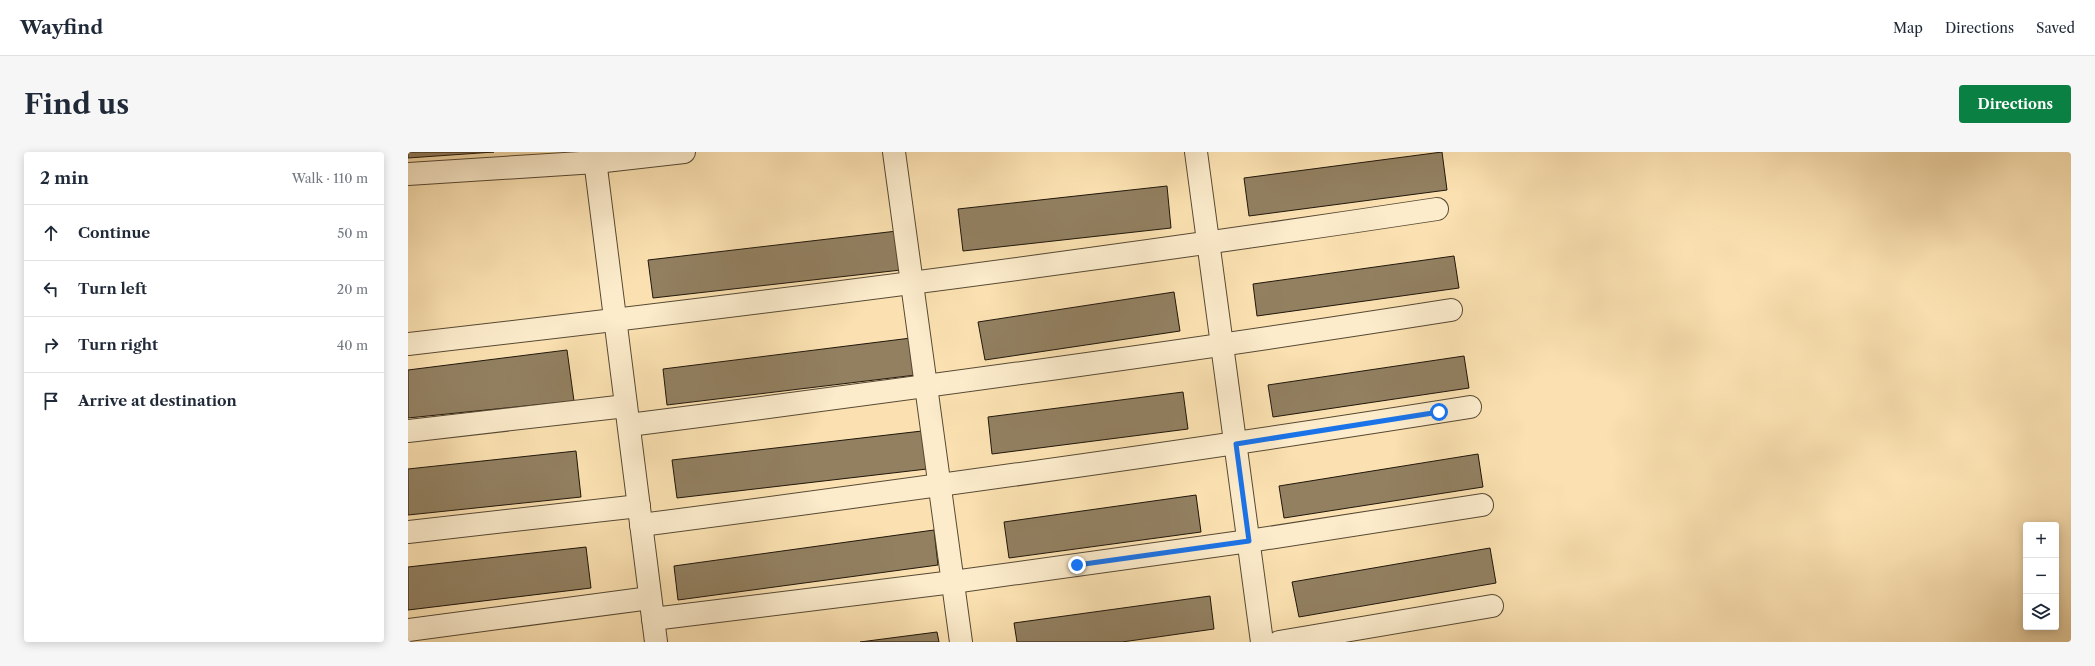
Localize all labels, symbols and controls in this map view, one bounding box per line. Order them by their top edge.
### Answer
text: Wayfind [20,16,103,39]
text: Map [1893,19,1923,37]
text: Directions [1945,19,2014,37]
text: Saved [2036,19,2075,37]
button: Directions [1959,85,2071,123]
text: Find us [24,87,129,121]
text: 2 min [40,168,89,188]
text: Walk · 110 m [292,170,368,186]
icon: ahead [40,222,62,244]
text: Continue [78,223,150,242]
text: 50 m [337,225,368,241]
icon: left [40,278,62,300]
text: Turn left [78,279,147,298]
text: 20 m [337,281,368,297]
icon: right [40,334,62,356]
text: Turn right [78,335,158,354]
text: 40 m [337,337,368,353]
icon: arrive [40,390,62,412]
text: Arrive at destination [78,391,237,410]
route start [1430,403,1448,421]
map controls [2023,522,2059,630]
button: + [2023,522,2059,558]
route end [1068,556,1086,574]
button: − [2023,558,2059,594]
button: layers [2023,594,2059,630]

